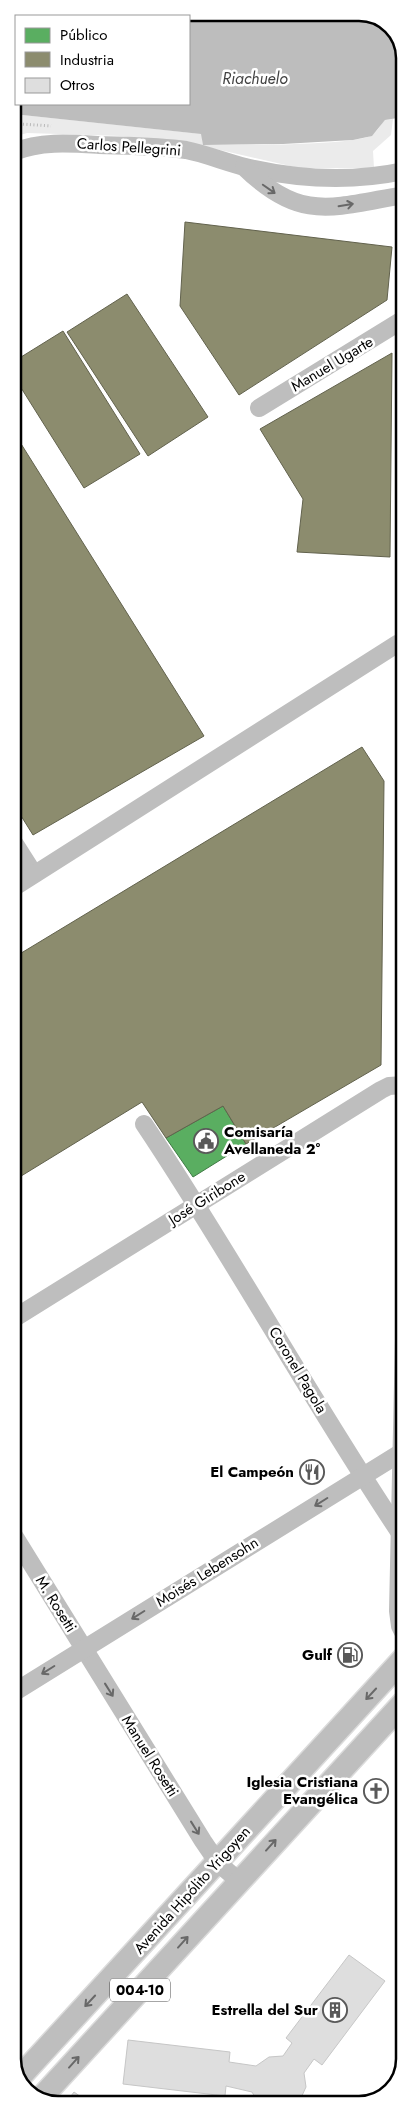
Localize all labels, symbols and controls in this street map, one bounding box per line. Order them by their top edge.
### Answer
legend [15,15,190,105]
text: Público [60,24,107,46]
text: Industria [60,49,114,71]
water label: Riachuelo [222,67,288,90]
text: Otros [60,74,95,96]
street label: Carlos Pellegrini [76,132,182,162]
one-way arrow [262,184,276,194]
one-way arrow [338,199,354,209]
street label: Manuel Ugarte [287,331,378,397]
place label: Comisaría Avellaneda 2° [223,1121,321,1160]
public building icon: Comisaría Avellaneda 2° [193,1128,219,1154]
street label: José Giribone [163,1165,250,1231]
street label: Coronel Pagola [263,1323,333,1417]
restaurant icon: El Campeón [299,1459,325,1485]
place label: El Campeón [210,1461,294,1483]
one-way arrow [314,1497,328,1507]
street label: Moisés Lebensohn [151,1532,263,1612]
street label: M. Rosetti [30,1572,82,1636]
one-way arrow [131,1610,145,1620]
fuel station icon: Gulf [337,1642,363,1668]
place label: Gulf [302,1644,333,1666]
one-way arrow [42,1666,56,1676]
one-way arrow [105,1682,115,1696]
one-way arrow [365,1687,377,1700]
street label: Manuel Rosetti [116,1711,184,1801]
place label: Iglesia Cristiana Evangélica [246,1771,358,1810]
church icon: Iglesia Cristiana Evangélica [363,1778,389,1804]
one-way arrow [191,1820,201,1834]
street label: Avenida Hipólito Yrigoyen [129,1821,255,1959]
one-way arrow [265,1839,277,1852]
one-way arrow [177,1936,189,1949]
road number: 004-10 [110,1978,170,2002]
one-way arrow [84,1995,96,2008]
building icon: Estrella del Sur [322,1997,348,2023]
place label: Estrella del Sur [212,1999,319,2021]
one-way arrow [68,2056,80,2069]

